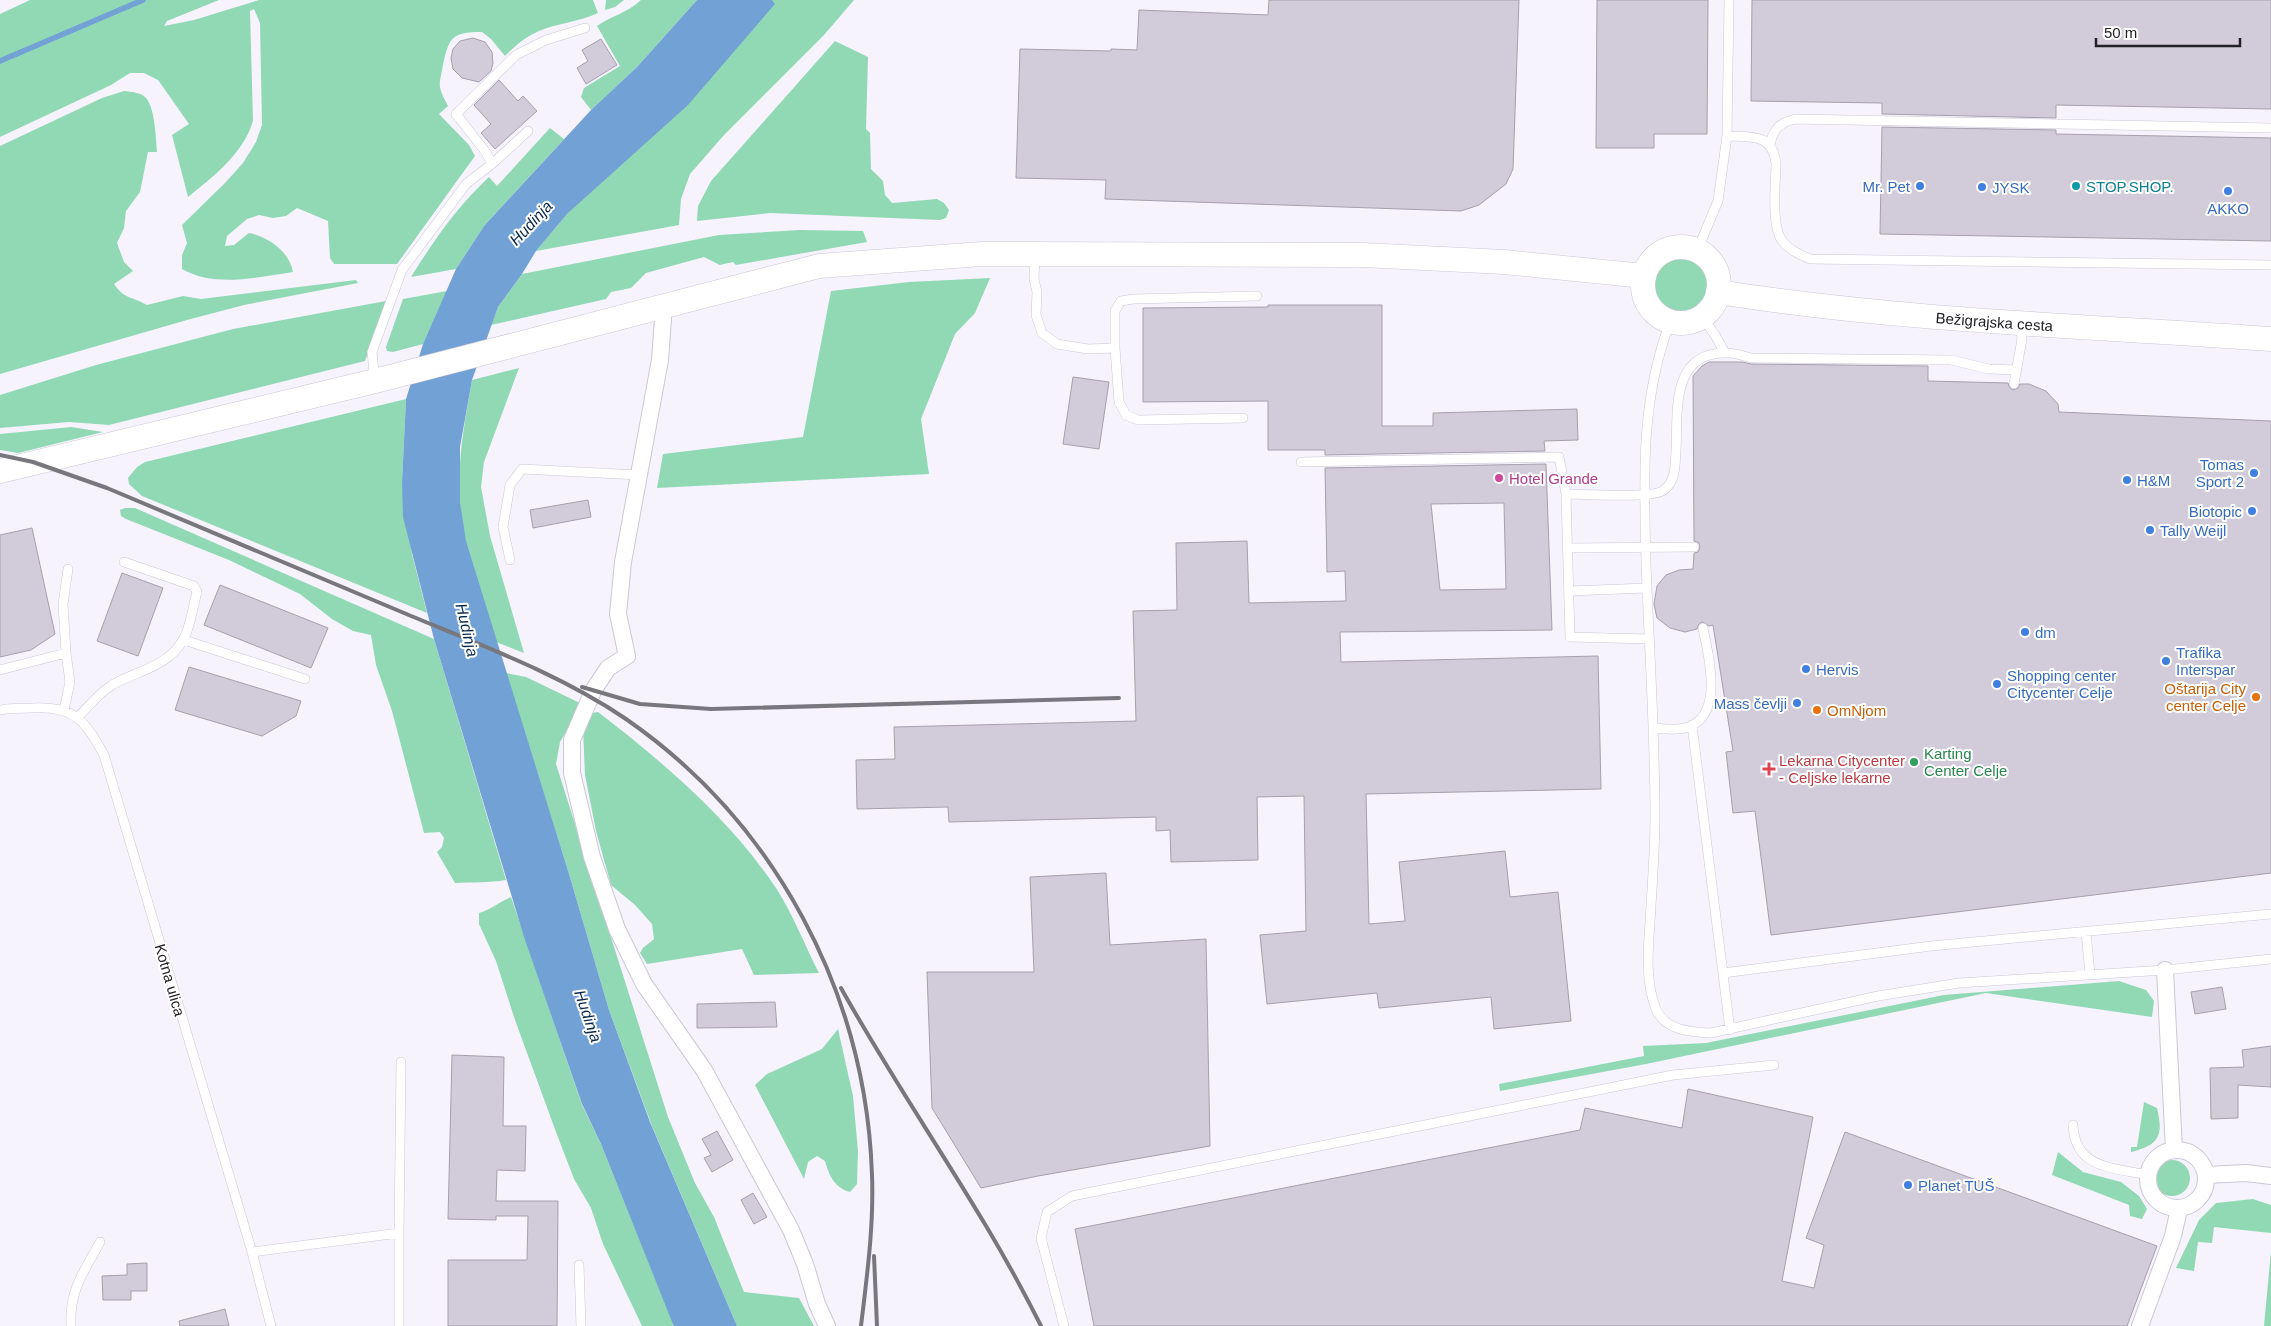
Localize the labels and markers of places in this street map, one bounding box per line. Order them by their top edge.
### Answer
place label: Mr. Pet [1862,178,1911,195]
place label: STOP.SHOP. [2086,178,2174,195]
place label: JYSK [1992,179,2030,196]
marker: Mr. Pet [1914,180,1926,192]
marker: STOP.SHOP. [2070,180,2082,192]
marker: JYSK [1976,181,1988,193]
marker: AKKO [2222,185,2234,197]
place label: AKKO [2207,200,2249,217]
place label: Tomas Sport 2 [2196,456,2244,490]
marker: Tomas Sport 2 [2248,467,2260,479]
place label: Hotel Grande [1509,470,1598,487]
marker: Hotel Grande [1493,472,1505,484]
place label: H&M [2137,472,2170,489]
marker: H&M [2121,474,2133,486]
place label: Biotopic [2189,503,2242,520]
marker: Biotopic [2246,505,2258,517]
place label: Tally Weijl [2160,522,2226,539]
marker: Tally Weijl [2144,524,2156,536]
place label: dm [2035,624,2056,641]
marker: dm [2019,626,2031,638]
place label: Trafika Interspar [2176,644,2235,678]
marker: Trafika Interspar [2160,655,2172,667]
place label: Hervis [1816,661,1859,678]
marker: Hervis [1800,663,1812,675]
place label: Shopping center Citycenter Celje [2007,667,2116,701]
marker: Shopping center Citycenter Celje [1991,678,2003,690]
place label: Oštarija City center Celje [2164,680,2246,714]
marker: Oštarija City center Celje [2250,691,2262,703]
place label: Mass čevlji [1714,695,1787,712]
marker: Mass čevlji [1791,697,1803,709]
place label: OmNjom [1827,702,1886,719]
marker: OmNjom [1811,704,1823,716]
place label: Karting Center Celje [1924,745,2007,779]
place label: Lekarna Citycenter - Celjske lekarne [1779,752,1905,786]
marker: Karting Center Celje [1908,756,1920,768]
marker: Lekarna Citycenter - Celjske lekarne [1763,763,1775,775]
place label: Planet TUŠ [1918,1177,1994,1194]
marker: Planet TUŠ [1902,1179,1914,1191]

